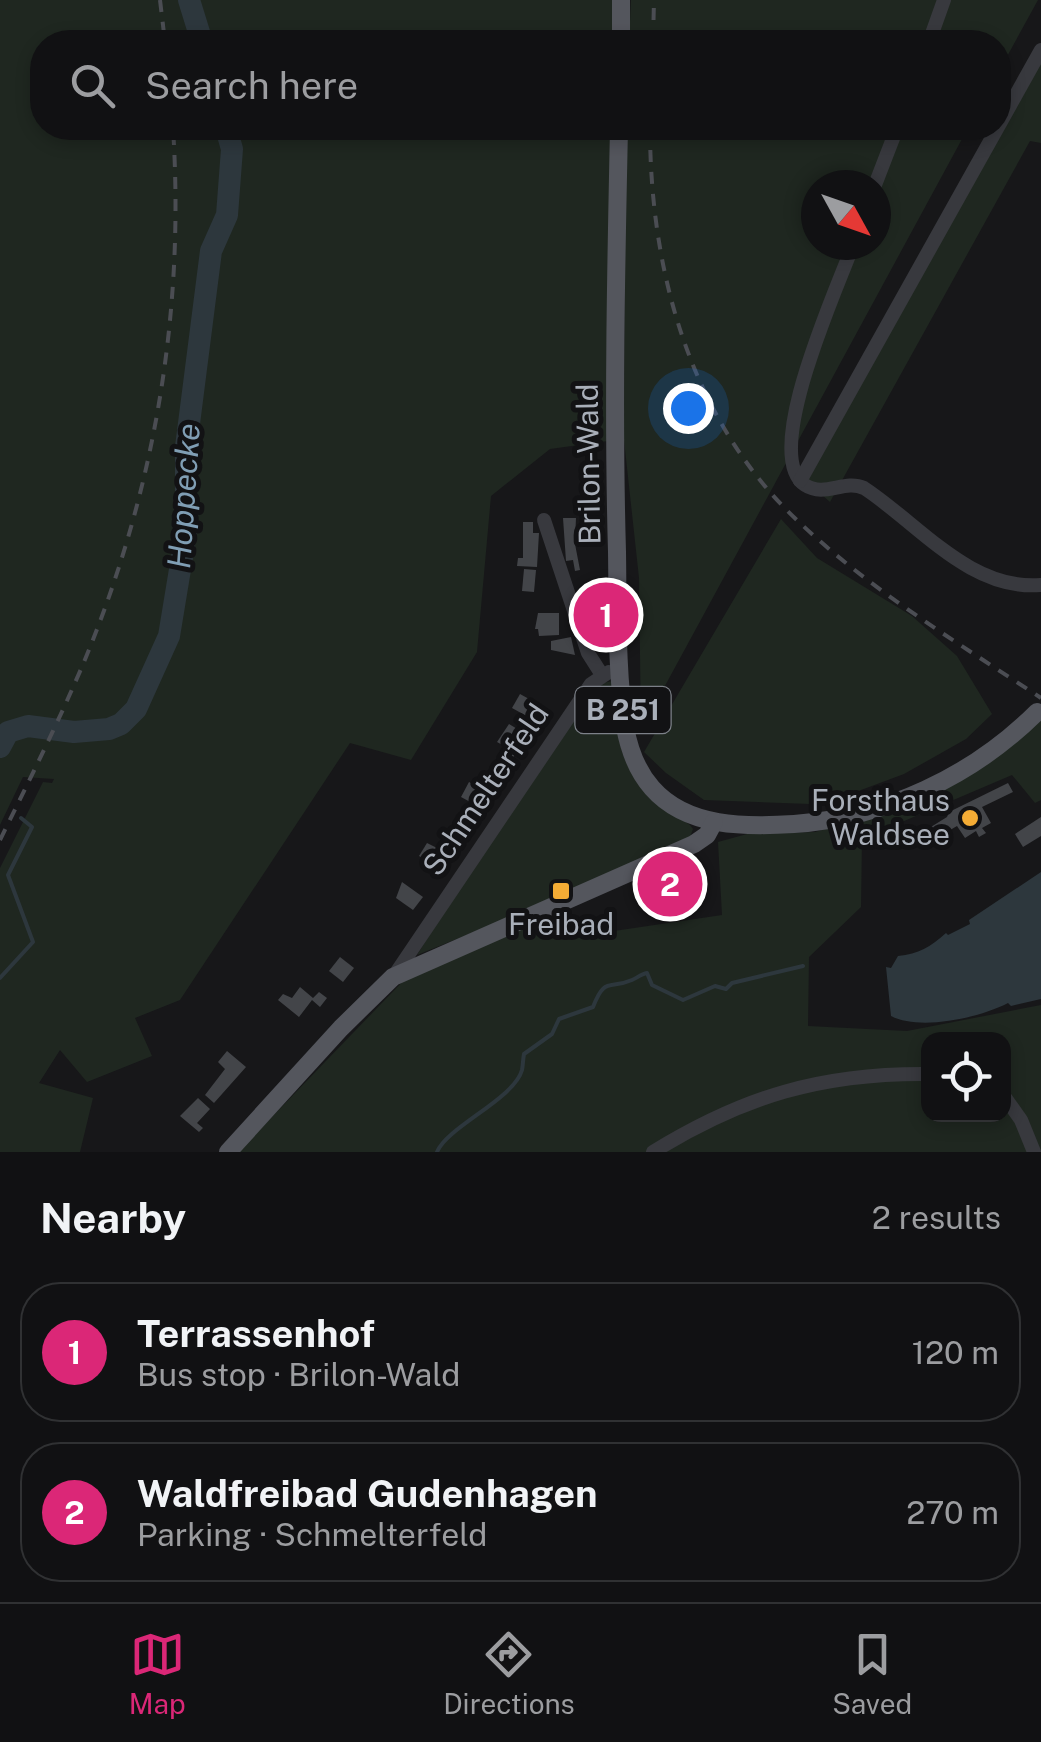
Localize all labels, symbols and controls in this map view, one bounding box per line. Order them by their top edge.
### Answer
search box [30,30,1011,140]
icon: search [65,58,120,113]
text: Search here [145,63,358,108]
north arrow [801,170,891,260]
street label: Brilon-Wald [569,383,607,545]
your location [663,383,714,434]
water label: Hoppecke [160,422,207,570]
pin: 1 [574,578,638,652]
road number: B 251 [576,687,670,733]
street label: Schmelterfeld [414,697,556,882]
place label: Forsthaus Waldsee [811,782,950,852]
marker: Forsthaus Waldsee [959,807,981,829]
pin: 2 [638,846,702,922]
marker: Freibad [550,880,572,902]
place label: Freibad [508,906,614,942]
map controls [921,1032,1011,1122]
button: locate [921,1032,1011,1122]
text: Nearby [40,1193,186,1242]
text: 2 results [872,1199,1001,1236]
text: Terrassenhof [137,1311,375,1356]
text: 1 [68,1334,81,1371]
text: 120 m [912,1334,999,1371]
text: Bus stop · Brilon-Wald [137,1356,460,1393]
text: Waldfreibad Gudenhagen [137,1471,598,1516]
text: 2 [64,1494,85,1531]
text: 270 m [906,1494,999,1531]
text: Parking · Schmelterfeld [137,1516,487,1553]
tab: Map [129,1627,186,1720]
tab: Directions [443,1627,575,1720]
tab: Saved [832,1627,912,1720]

